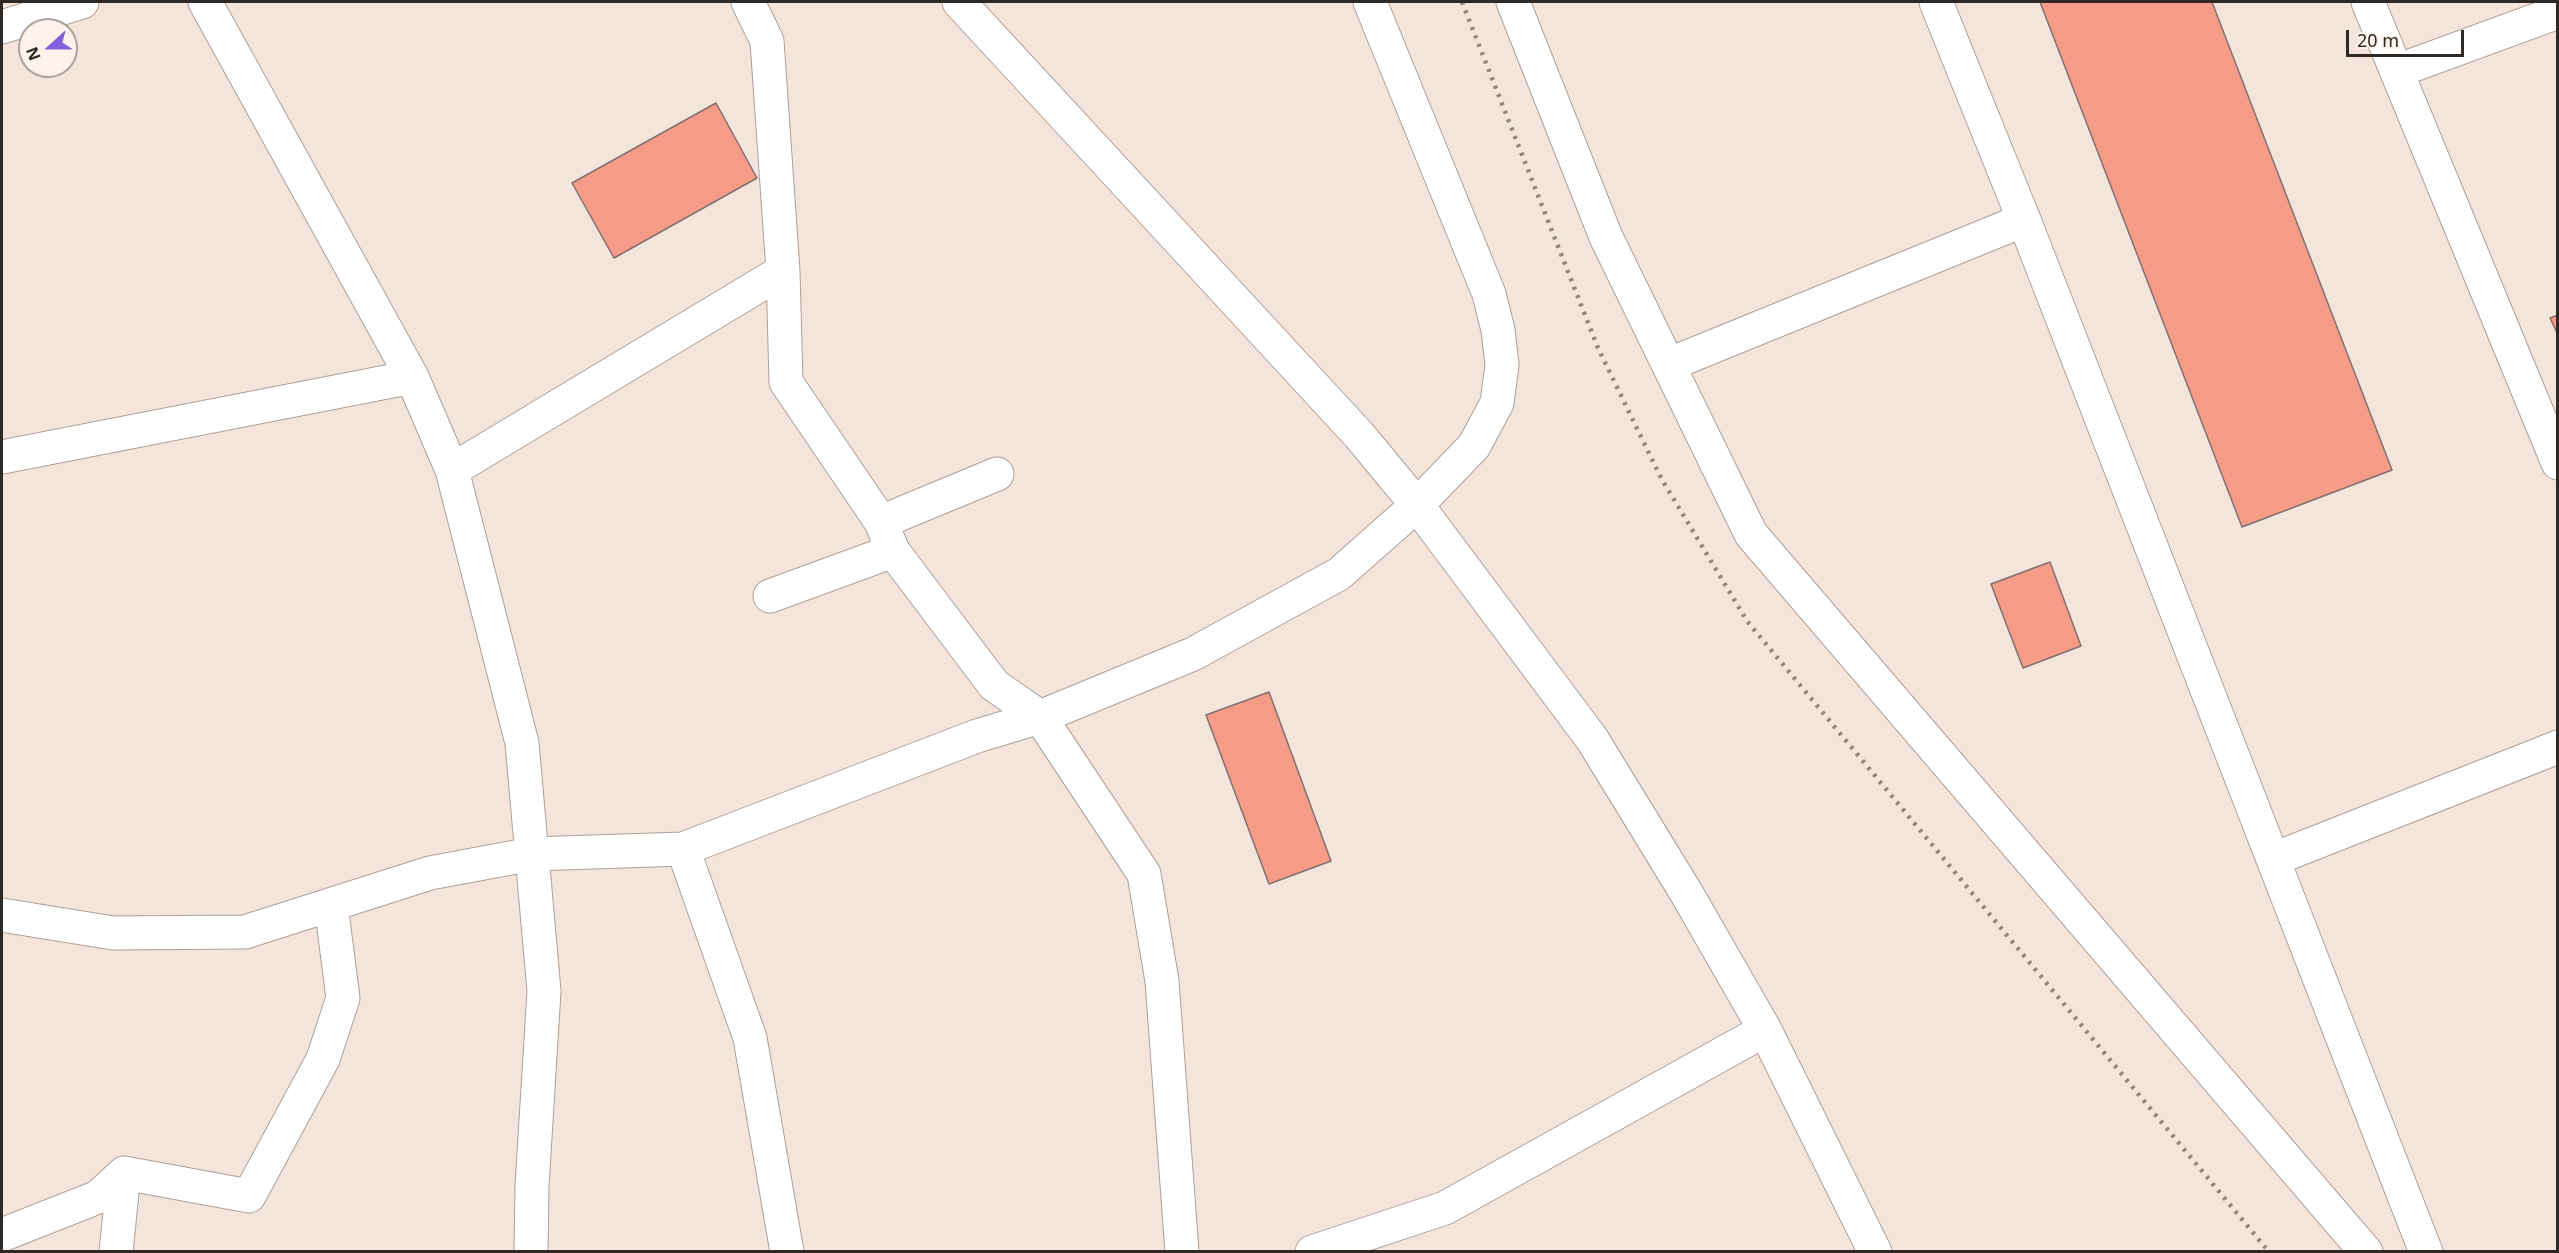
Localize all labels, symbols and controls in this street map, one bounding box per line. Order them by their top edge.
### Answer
north arrow [18,18,78,78]
scale bar [2349,18,2468,56]
text: 20 m [2357,28,2399,52]
text: N [20,44,46,64]

